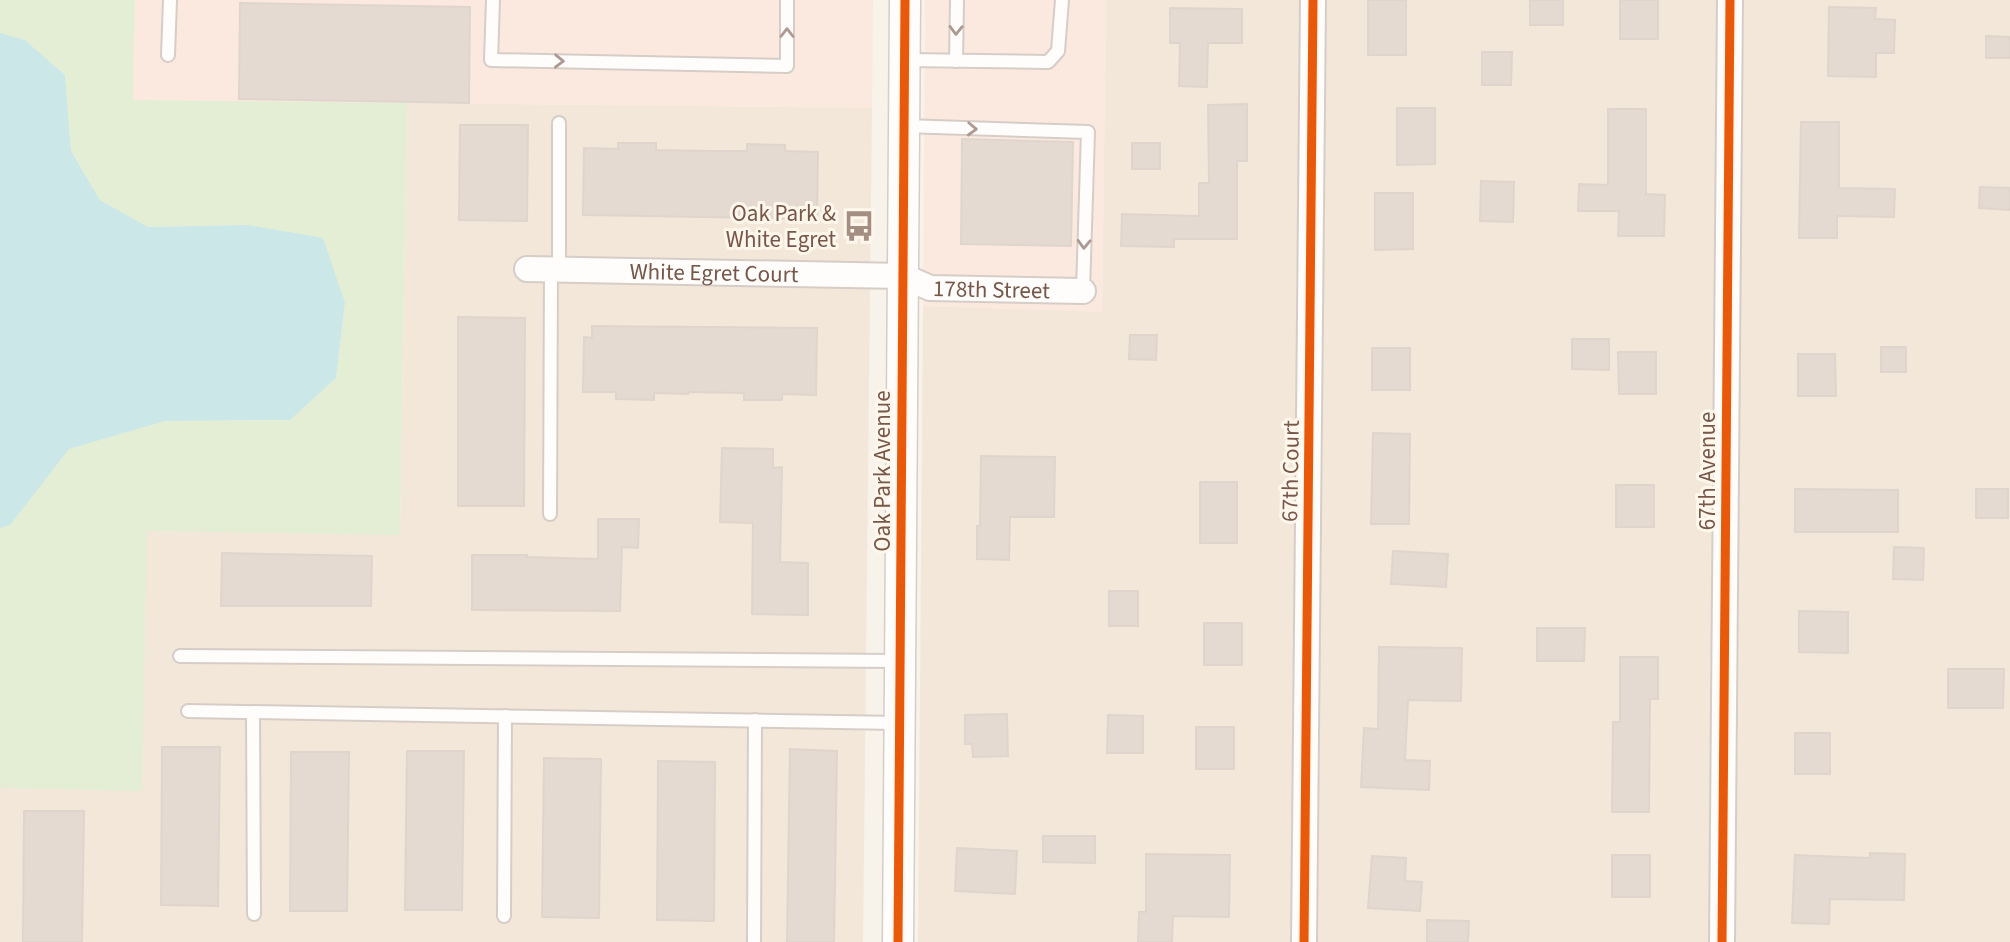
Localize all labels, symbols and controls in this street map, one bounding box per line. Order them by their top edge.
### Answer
one-way arrow [948,26,964,36]
one-way arrow [779,27,795,38]
one-way arrow [554,53,565,69]
one-way arrow [967,121,978,136]
place label: Oak Park & White Egret [726,197,836,256]
bus stop icon: Oak Park & White Egret [842,209,876,243]
one-way arrow [1077,238,1092,249]
street label: White Egret Court [629,255,799,291]
street label: 178th Street [933,272,1050,307]
street label: Oak Park Avenue [866,390,899,552]
street label: 67th Avenue [1691,412,1724,530]
street label: 67th Court [1273,420,1308,522]

